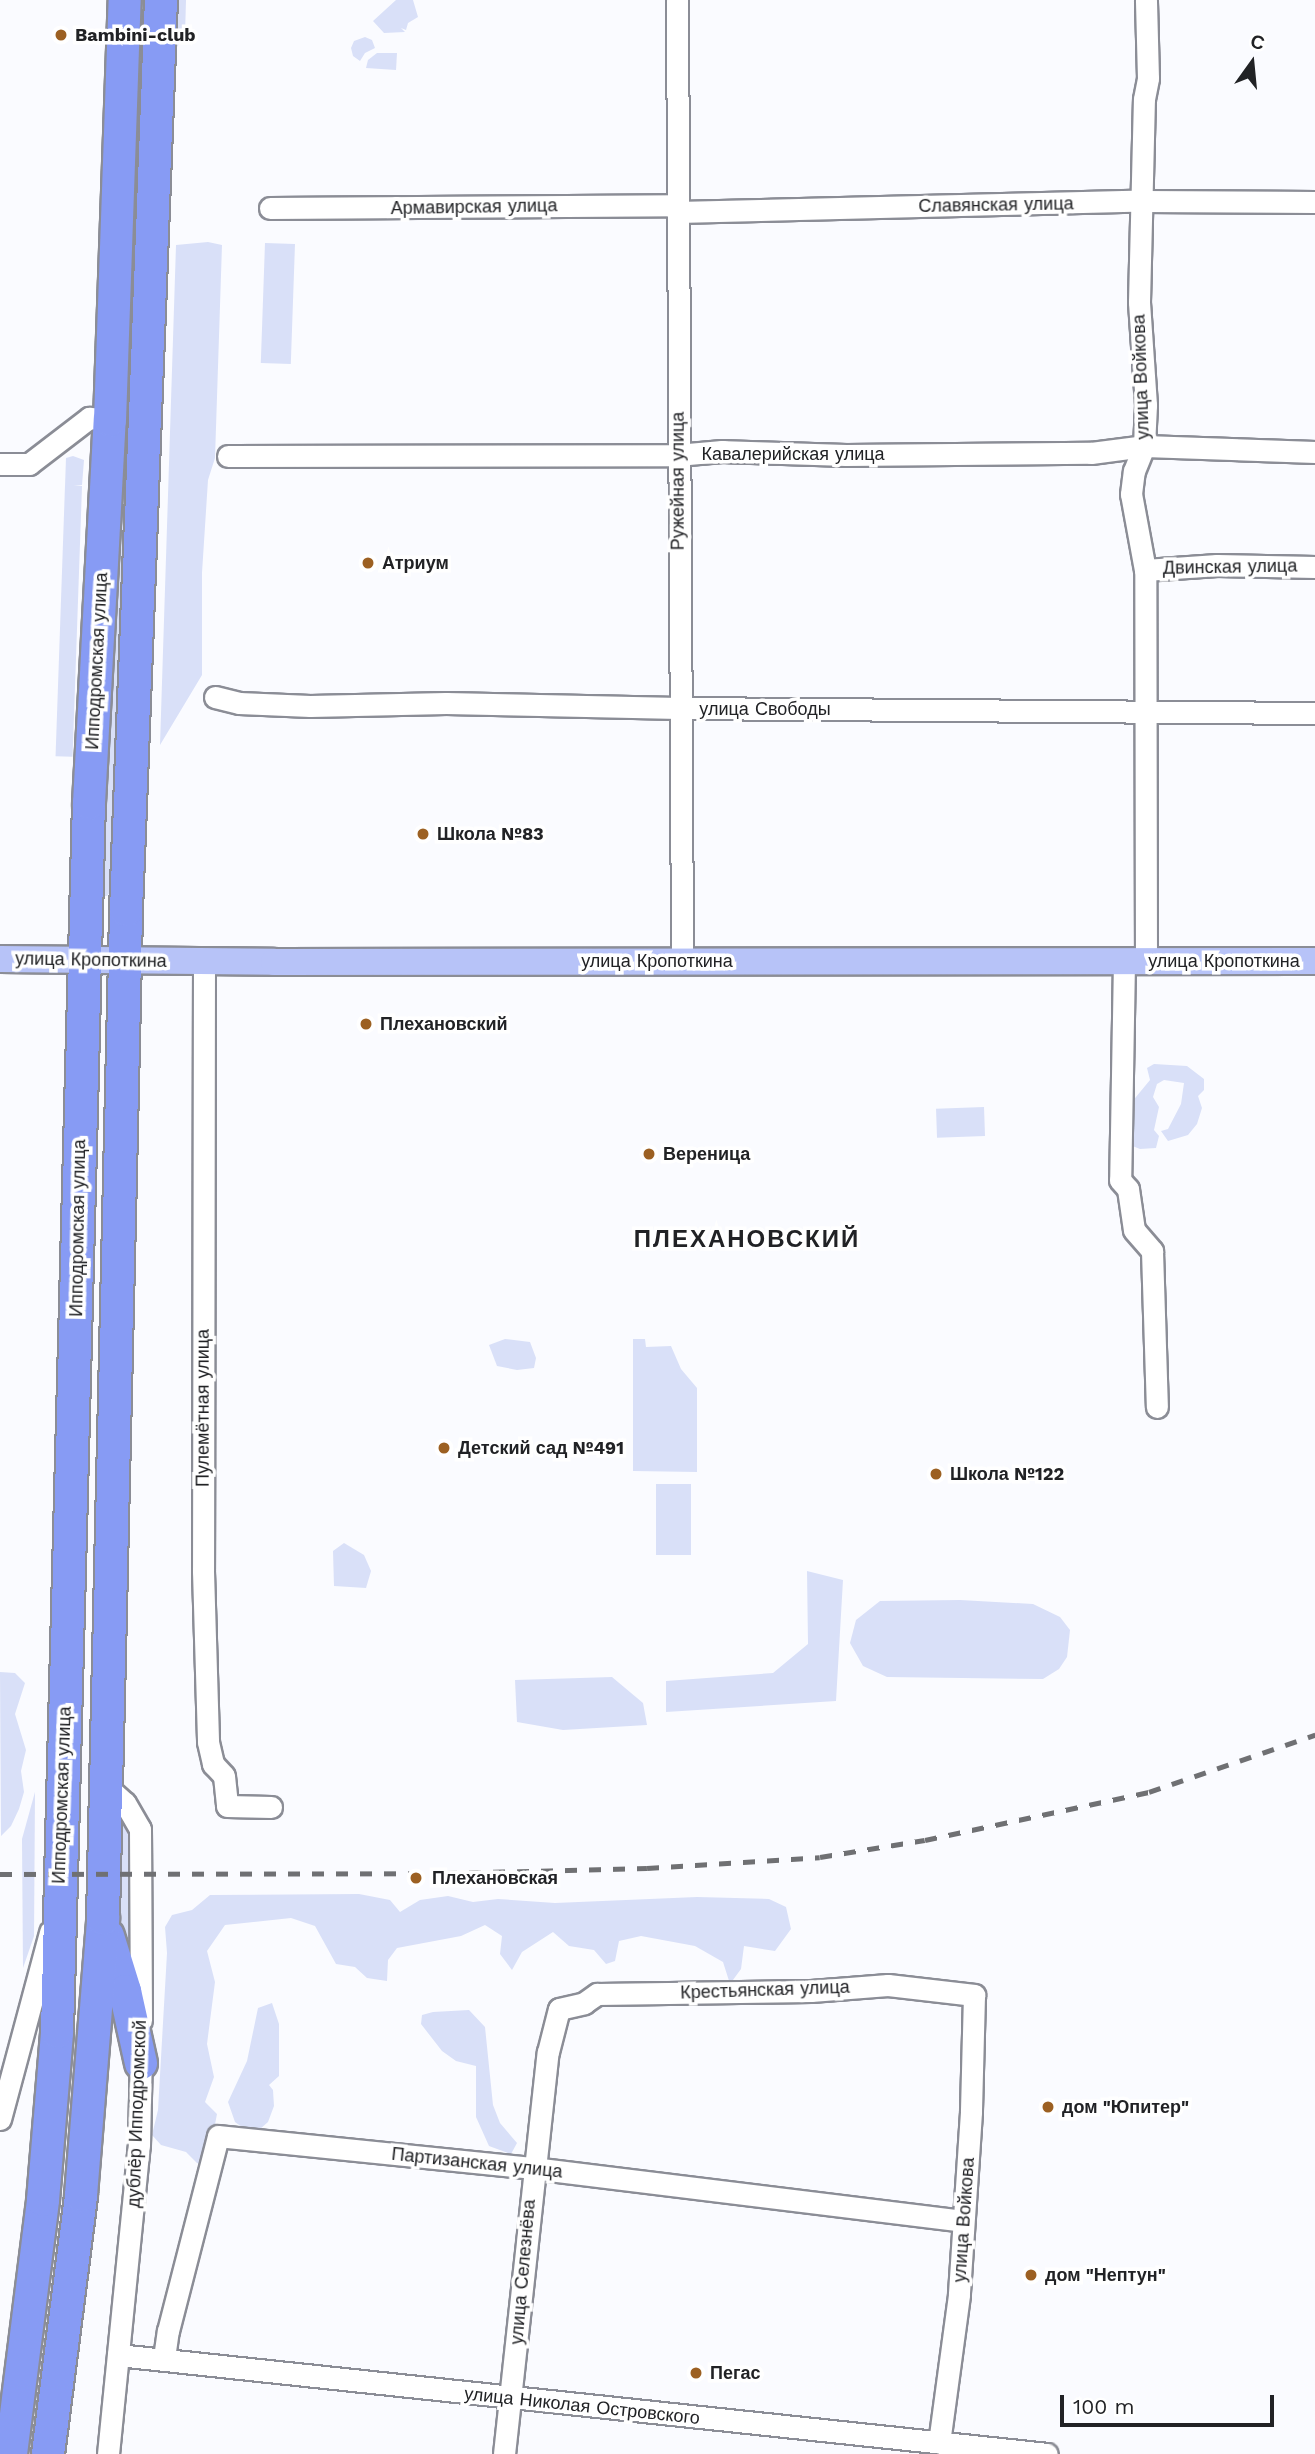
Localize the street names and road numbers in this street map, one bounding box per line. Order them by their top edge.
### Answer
street label: Славянская улица [918,193,1074,217]
street label: Армавирская улица [390,195,558,219]
street label: улица Войкова [1128,314,1154,440]
street label: Ружейная улица [667,412,689,550]
street label: Кавалерийская улица [701,443,885,465]
street label: Двинская улица [1163,555,1297,579]
street label: Ипподромская улица [82,572,112,750]
street label: улица Свободы [699,698,831,720]
street label: улица Кропоткина [15,948,167,972]
street label: улица Кропоткина [581,950,733,972]
street label: улица Кропоткина [1148,950,1300,972]
street label: Ипподромская улица [66,1139,90,1317]
street label: Пулемётная улица [192,1329,214,1487]
street label: Ипподромская улица [48,1706,76,1884]
street label: Крестьянская улица [680,1976,850,2004]
street label: дублёр Ипподромской [123,2020,151,2208]
street label: Партизанская улица [390,2143,564,2183]
street label: улица Войкова [949,2157,979,2283]
street label: улица Селезнёва [506,2198,540,2346]
street label: улица Николая Островского [463,2383,701,2429]

